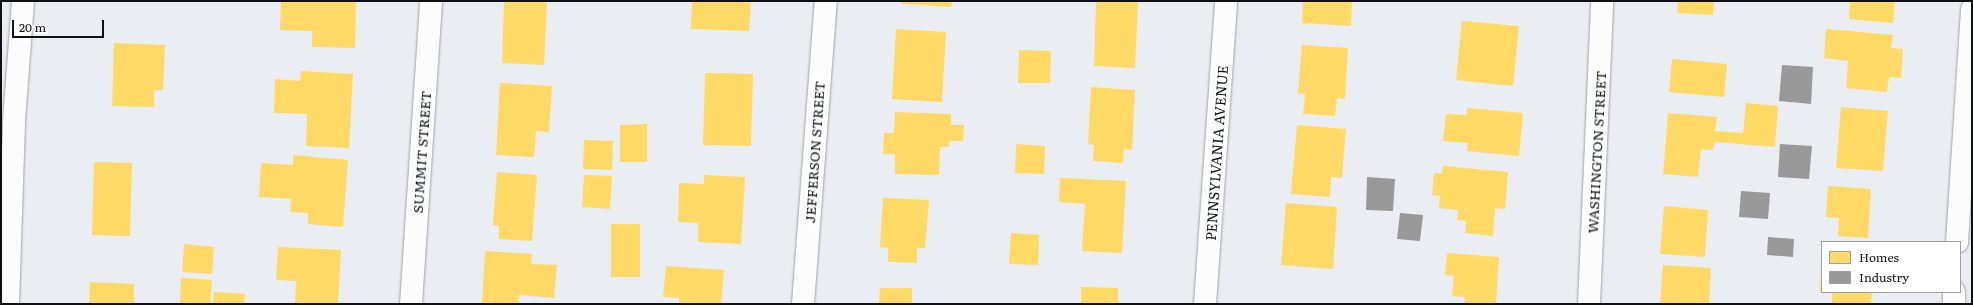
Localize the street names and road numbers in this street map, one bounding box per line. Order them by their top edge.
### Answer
street label: PENNSYLVANIA AVENUE [1201,65,1231,241]
street label: WASHINGTON STREET [1583,70,1609,234]
street label: JEFFERSON STREET [801,80,827,224]
street label: SUMMIT STREET [408,90,434,214]

